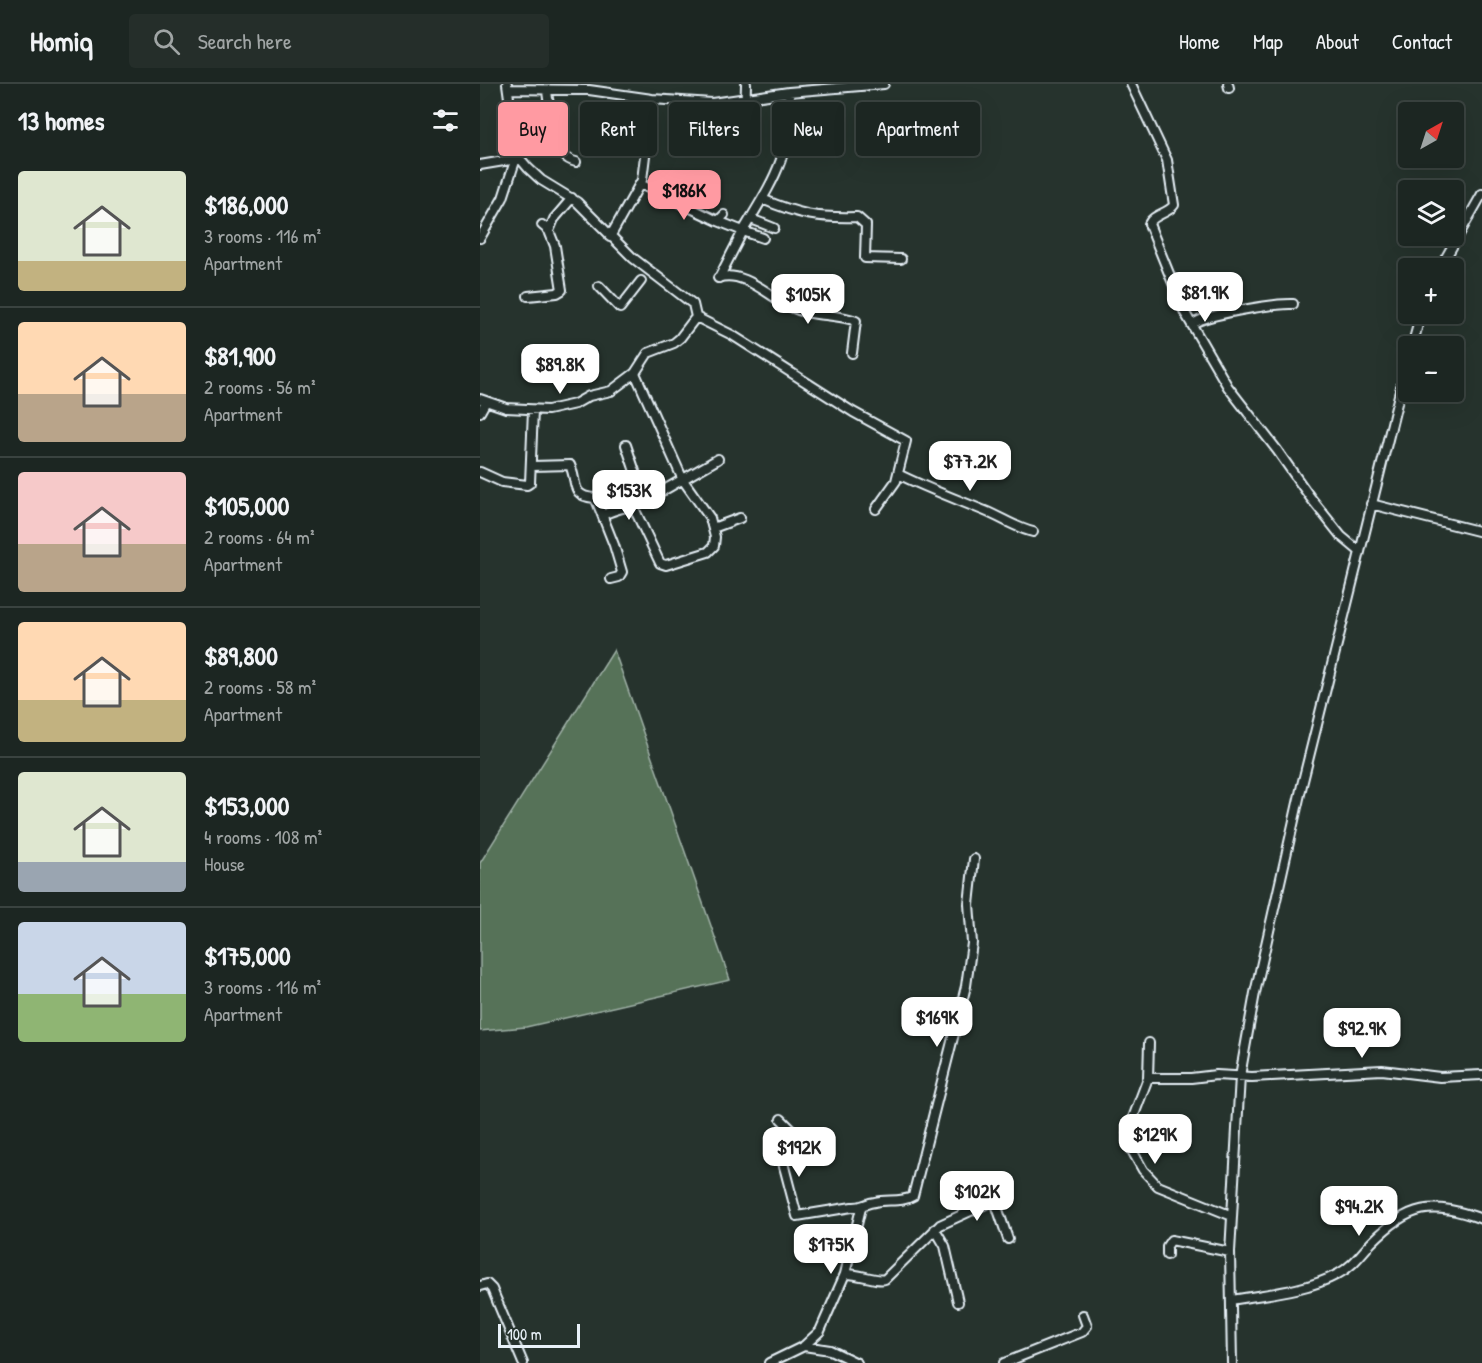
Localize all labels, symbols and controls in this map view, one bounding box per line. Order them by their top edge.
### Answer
search box [129,14,549,68]
text: Homiq [30,22,93,60]
icon: search [150,25,183,58]
text: Search here [198,26,292,56]
text: Home [1179,27,1220,56]
text: Map [1253,27,1283,56]
text: About [1316,27,1359,56]
text: Contact [1392,27,1452,56]
chip: Buy [498,102,568,156]
chip: Rent [580,102,657,156]
chip: Filters [669,102,760,156]
chip: New [772,102,844,156]
chip: Apartment [856,102,980,156]
north arrow [1398,102,1464,168]
map controls [1398,102,1464,402]
text: 13 homes [18,103,105,138]
icon: filters [429,104,462,137]
pin: $186K [642,170,726,221]
text: $186K [662,176,706,203]
button: layers [1398,180,1464,246]
text: $186,000 [204,187,288,222]
icon: home [66,195,138,267]
text: 3 rooms · 116 m² [204,222,321,249]
text: Apartment [204,249,282,276]
button: + [1398,258,1464,324]
pin: $81.9K [1156,272,1254,323]
pin: $105K [766,274,850,325]
text: $81.9K [1181,278,1229,305]
text: $105K [785,280,831,307]
button: − [1398,336,1464,402]
text: $81,900 [204,338,276,373]
pin: $89.8K [511,344,609,395]
icon: home [66,346,138,418]
text: $89.8K [535,350,585,377]
text: 2 rooms · 56 m² [204,373,316,400]
text: Apartment [204,400,282,427]
pin: $77.2K [921,441,1019,492]
text: $77.2K [943,447,997,474]
pin: $153K [587,470,671,521]
text: $153K [606,476,652,503]
text: $105,000 [204,488,289,523]
icon: home [66,496,138,568]
text: 2 rooms · 64 m² [204,523,315,550]
text: Apartment [204,550,282,577]
text: $89,800 [204,638,278,673]
icon: home [66,646,138,718]
text: 2 rooms · 58 m² [204,673,316,700]
text: Apartment [204,700,282,727]
text: $153,000 [204,788,289,823]
icon: home [66,796,138,868]
text: 4 rooms · 108 m² [204,823,322,850]
text: House [204,850,245,877]
text: $175,000 [204,938,291,973]
icon: home [66,946,138,1018]
text: 3 rooms · 116 m² [204,973,321,1000]
pin: $169K [895,997,979,1048]
text: Apartment [204,1000,282,1027]
text: $169K [915,1003,959,1030]
pin: $92.9K [1313,1008,1411,1059]
text: $92.9K [1338,1014,1386,1041]
pin: $129K [1113,1114,1197,1165]
text: $129K [1133,1120,1177,1147]
pin: $192K [757,1127,841,1178]
text: $192K [777,1133,821,1160]
pin: $102K [935,1171,1019,1222]
text: $102K [954,1177,1000,1204]
pin: $94.2K [1310,1186,1408,1237]
text: $94.2K [1334,1192,1384,1219]
pin: $175K [789,1224,873,1275]
text: $175K [808,1230,854,1257]
scale bar [498,1321,580,1348]
text: 100 m [507,1323,542,1345]

